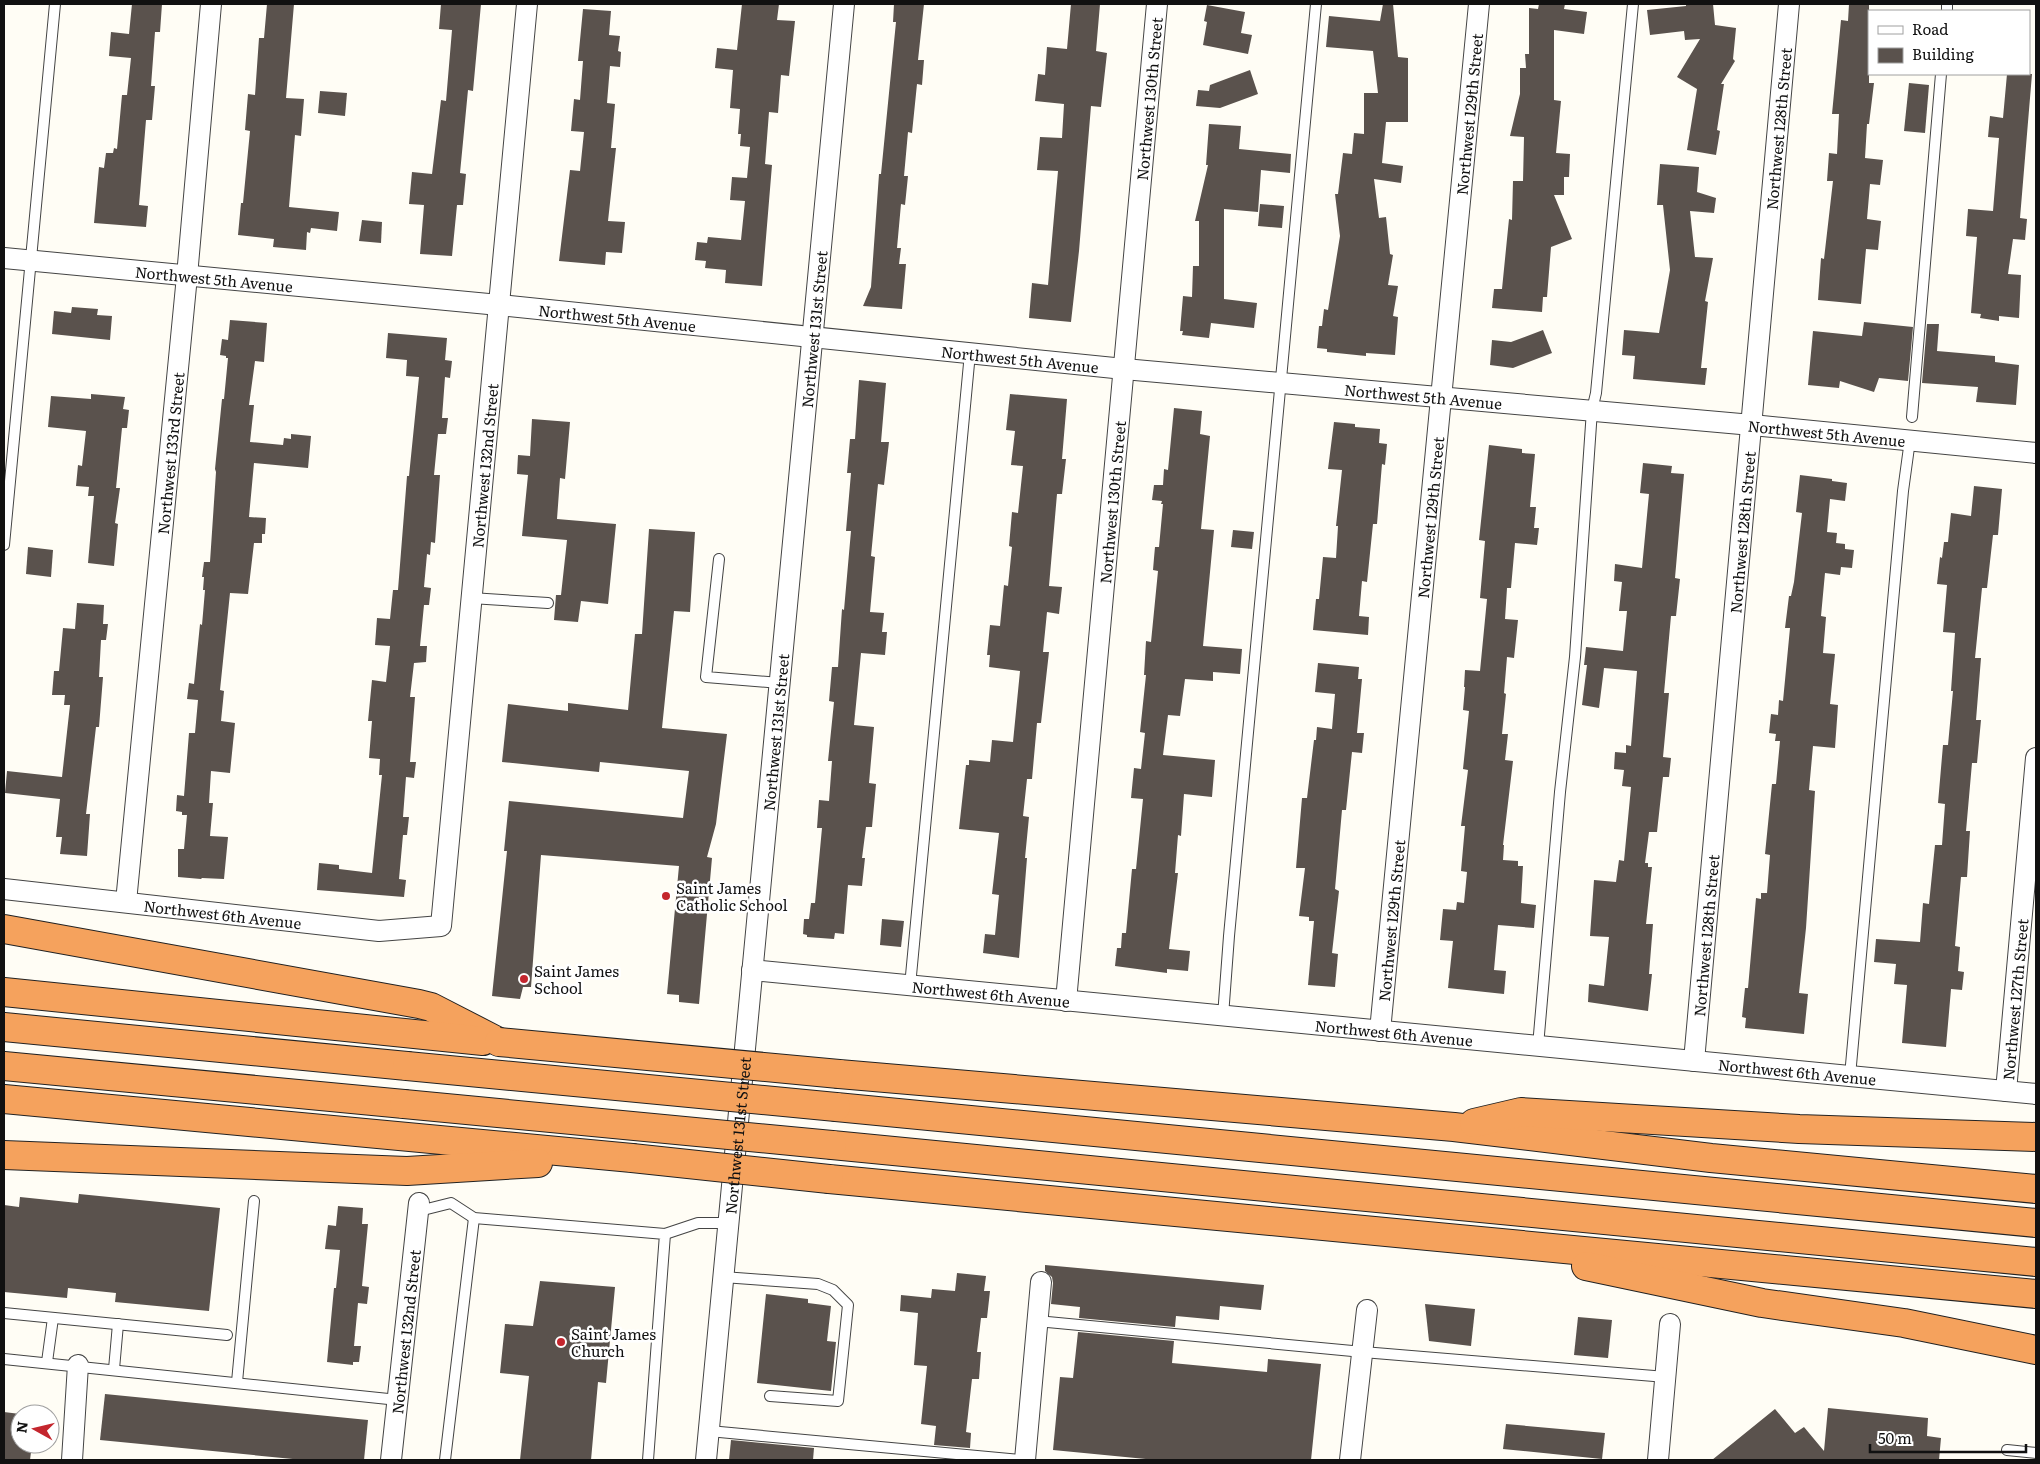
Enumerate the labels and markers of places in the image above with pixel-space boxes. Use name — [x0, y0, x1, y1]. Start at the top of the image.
place label: Saint James Catholic School — [676, 876, 788, 916]
marker: Saint James Catholic School — [660, 890, 672, 902]
place label: Saint James School — [534, 959, 619, 999]
marker: Saint James School — [518, 973, 530, 985]
place label: Saint James Church — [571, 1322, 656, 1362]
marker: Saint James Church — [555, 1336, 567, 1348]

